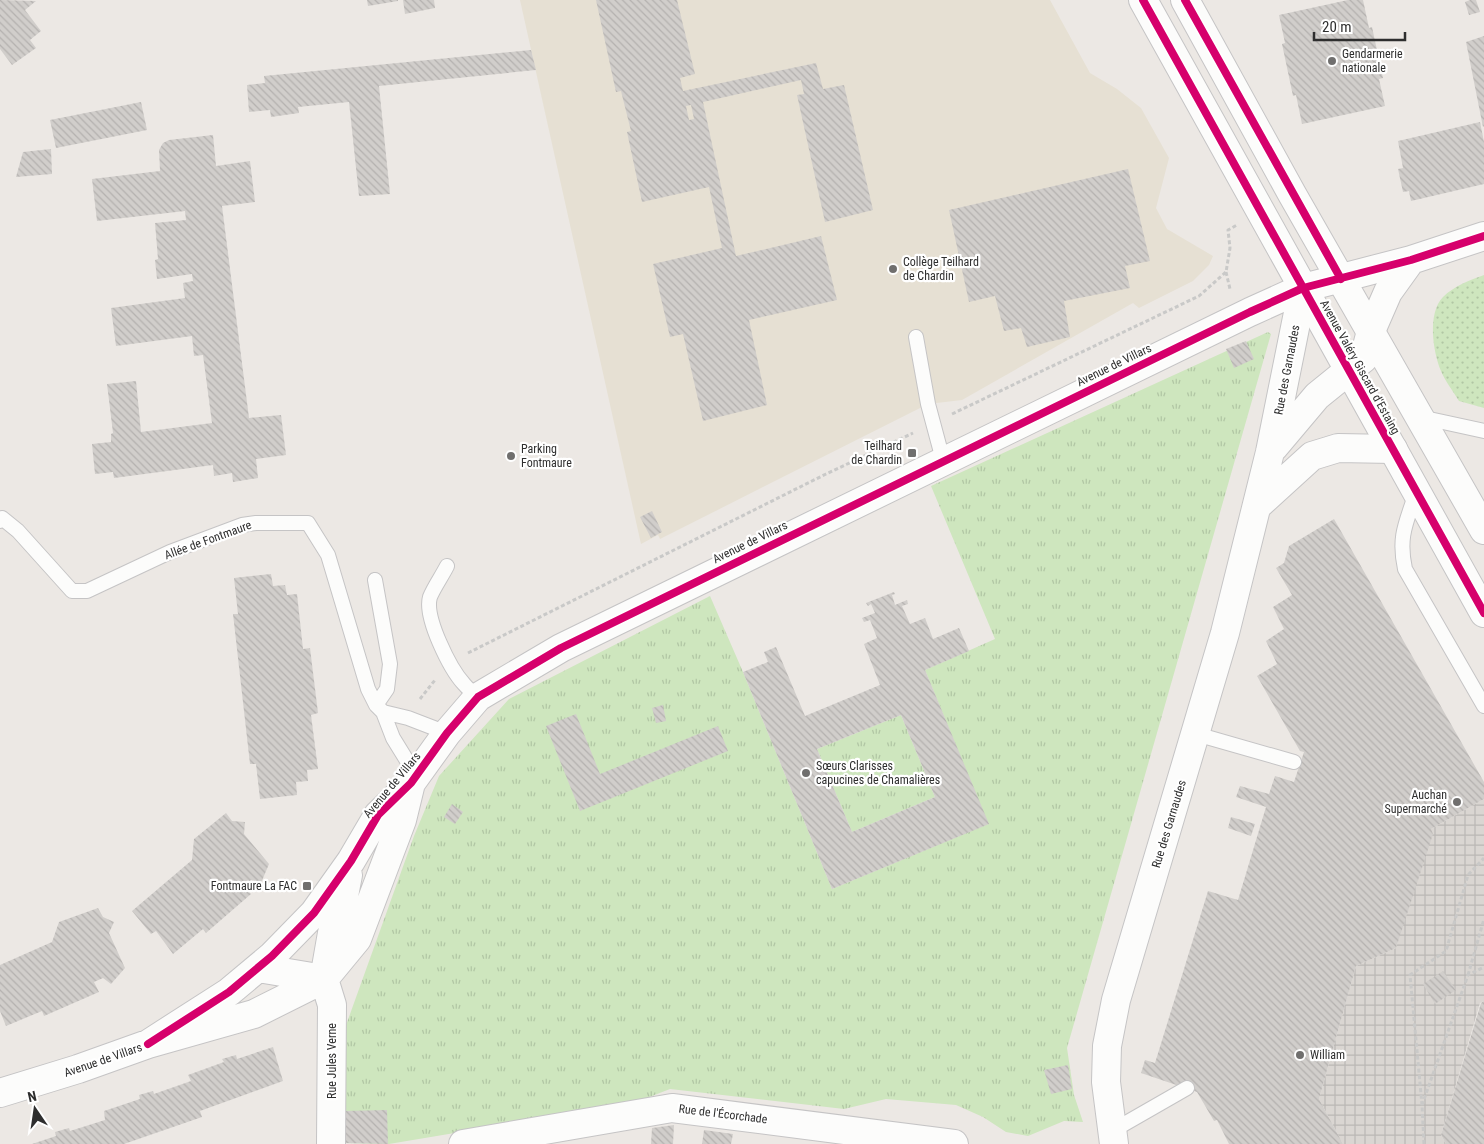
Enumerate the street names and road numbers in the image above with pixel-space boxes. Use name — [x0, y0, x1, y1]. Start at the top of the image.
street label: Avenue Valéry Giscard d'Estaing — [1317, 297, 1403, 437]
street label: Rue des Garnaudes — [1271, 324, 1303, 416]
street label: Avenue de Villars — [1074, 341, 1154, 389]
street label: Allée de Fontmaure — [163, 518, 254, 562]
street label: Avenue de Villars — [710, 518, 790, 566]
street label: Avenue de Villars — [360, 749, 424, 821]
street label: Rue des Garnaudes — [1149, 778, 1189, 870]
street label: Rue Jules Verne — [325, 1023, 339, 1099]
street label: Avenue de Villars — [62, 1040, 144, 1080]
street label: Rue de l'Écorchade — [678, 1101, 769, 1126]

